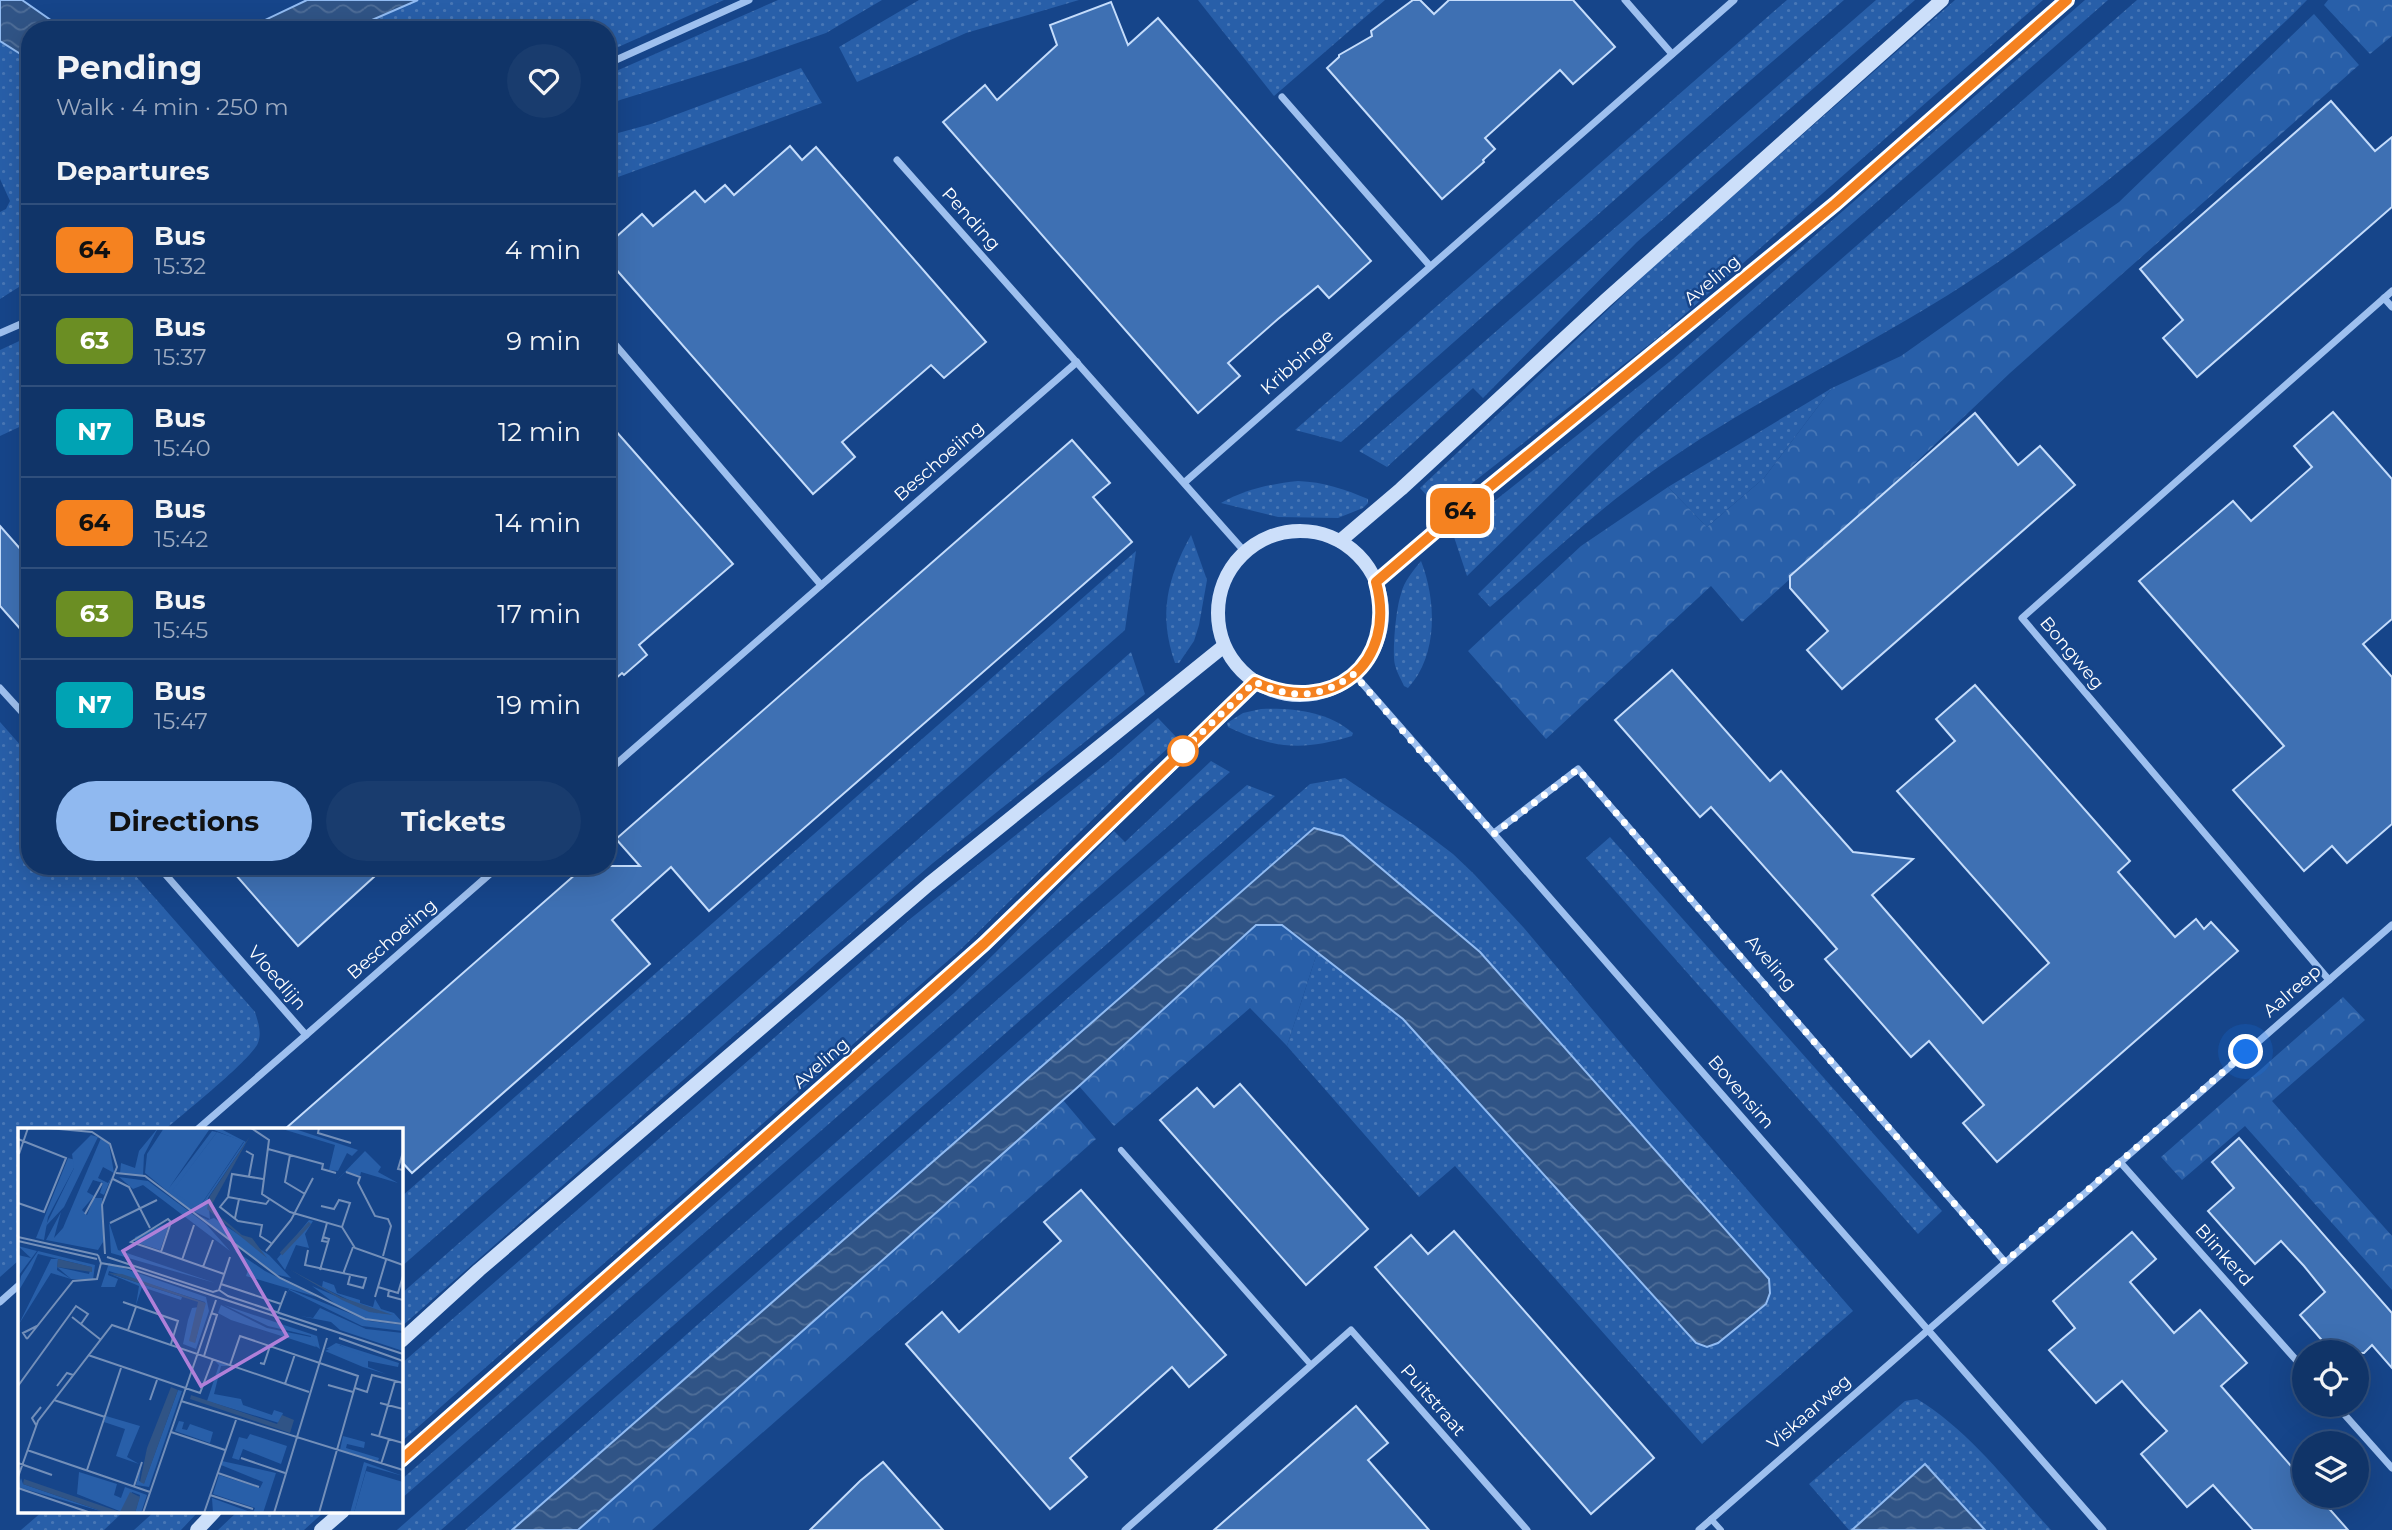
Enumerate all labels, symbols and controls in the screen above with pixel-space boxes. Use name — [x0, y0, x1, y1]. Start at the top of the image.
button: heart — [507, 44, 581, 118]
text: Pending — [56, 47, 202, 87]
text: Walk · 4 min · 250 m — [56, 93, 289, 121]
text: Departures — [56, 155, 210, 187]
street label: Pending — [937, 183, 1005, 255]
text: Bus — [154, 220, 206, 252]
text: 4 min — [505, 234, 581, 266]
text: 64 — [79, 235, 110, 264]
street label: Aveling — [1679, 250, 1745, 310]
text: 15:32 — [154, 252, 206, 280]
text: Bus — [154, 311, 206, 343]
street label: Kribbinge — [1256, 324, 1338, 400]
text: 9 min — [506, 325, 581, 357]
text: 63 — [80, 326, 109, 355]
text: 15:37 — [154, 343, 206, 371]
text: Bus — [154, 402, 206, 434]
text: 12 min — [498, 416, 581, 448]
street label: Beschoeiing — [890, 416, 988, 506]
text: N7 — [77, 417, 112, 446]
text: 15:40 — [154, 434, 211, 462]
line badge: 64 — [1428, 488, 1492, 534]
text: Bus — [154, 493, 206, 525]
text: 64 — [1444, 496, 1476, 525]
text: 14 min — [495, 507, 581, 539]
text: 64 — [79, 508, 110, 537]
text: 15:42 — [154, 525, 208, 553]
text: Bus — [154, 584, 206, 616]
text: 17 min — [497, 598, 581, 630]
text: 63 — [80, 599, 109, 628]
street label: Bongweg — [2035, 612, 2109, 694]
text: 15:45 — [154, 616, 208, 644]
text: Bus — [154, 675, 206, 707]
text: 19 min — [497, 689, 581, 721]
text: N7 — [77, 690, 112, 719]
text: 15:47 — [154, 707, 208, 735]
unlabelled marker — [1168, 736, 1198, 766]
button: Directions — [56, 781, 312, 861]
button: Tickets — [326, 781, 581, 861]
street label: Beschoeiing — [343, 894, 441, 984]
street label: Aveling — [1741, 931, 1801, 995]
street label: Vloedlijn — [243, 941, 311, 1015]
street label: Aalreep — [2259, 960, 2325, 1022]
street label: Aveling — [789, 1033, 853, 1093]
your location — [2228, 1034, 2263, 1069]
street label: Bovensim — [1703, 1051, 1779, 1133]
inset map — [18, 1128, 402, 1512]
street label: Blinkerd — [2190, 1219, 2258, 1291]
map controls — [2292, 1340, 2369, 1508]
button: locate — [2292, 1340, 2369, 1417]
street label: Puitstraat — [1396, 1360, 1470, 1440]
street label: Viskaarweg — [1763, 1370, 1855, 1454]
button: layers — [2292, 1431, 2369, 1508]

